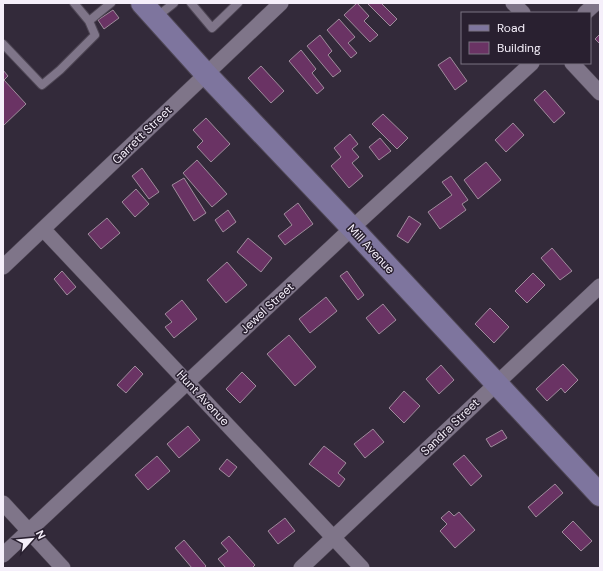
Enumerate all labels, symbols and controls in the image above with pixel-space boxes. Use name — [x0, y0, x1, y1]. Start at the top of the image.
legend — [461, 12, 591, 64]
text: Road — [497, 20, 525, 36]
text: Building — [497, 40, 541, 56]
street label: Garrett Street — [109, 102, 176, 168]
street label: Mill Avenue — [344, 221, 398, 277]
street label: Jewel Street — [237, 279, 298, 337]
street label: Hunt Avenue — [173, 367, 233, 429]
street label: Sandra Street — [417, 395, 483, 459]
north arrow — [12, 519, 52, 559]
text: N — [33, 528, 49, 541]

